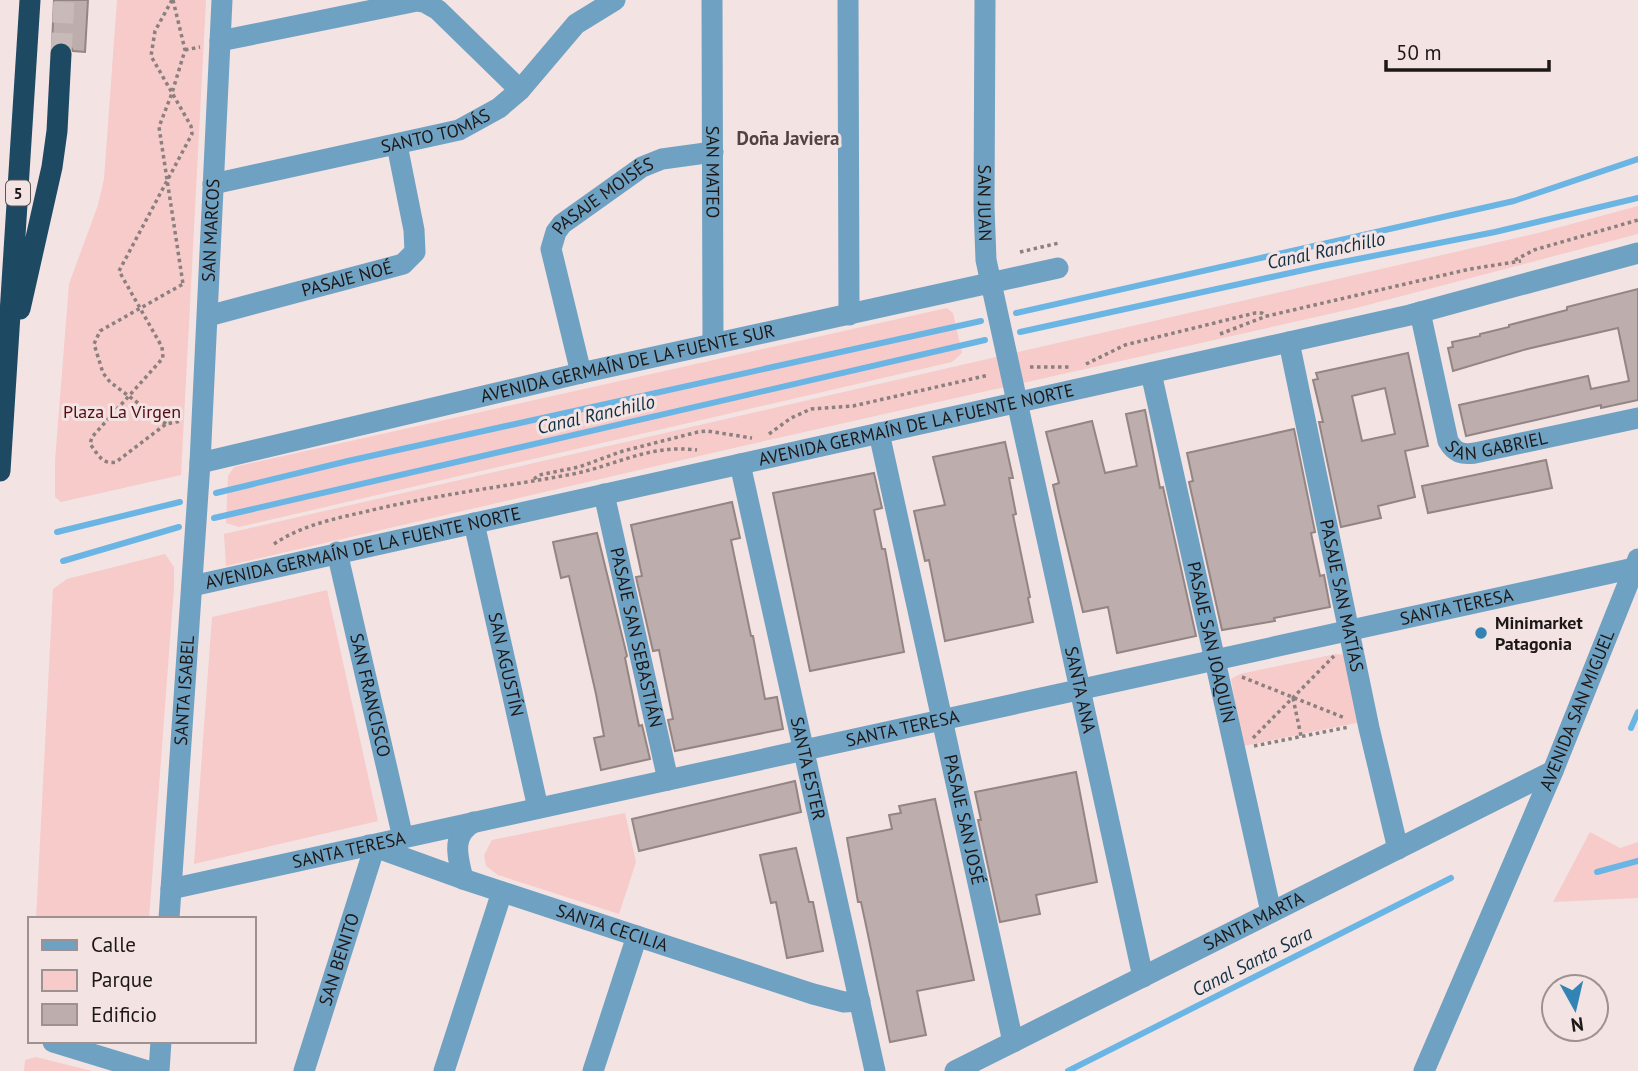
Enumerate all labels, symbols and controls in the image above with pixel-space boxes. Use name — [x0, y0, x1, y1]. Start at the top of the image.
scale bar — [1386, 28, 1549, 72]
text: 50 m — [1396, 39, 1442, 66]
street label: SANTO TOMÁS — [379, 103, 494, 158]
street label: SAN MATEO — [701, 126, 725, 218]
district label: Doña Javiera — [737, 126, 839, 150]
street label: PASAJE MOISÉS — [546, 152, 657, 239]
street label: SAN JUAN — [973, 165, 997, 242]
street label: SAN MARCOS — [197, 178, 224, 282]
road number: 5 — [6, 181, 30, 206]
water label: Canal Ranchillo — [1265, 226, 1387, 274]
street label: PASAJE NOÉ — [299, 255, 395, 302]
street label: AVENIDA GERMAÍN DE LA FUENTE SUR — [478, 319, 777, 407]
street label: AVENIDA GERMAÍN DE LA FUENTE NORTE — [756, 378, 1076, 471]
water label: Canal Ranchillo — [535, 389, 657, 439]
park label: Plaza La Virgen — [63, 400, 181, 423]
street label: SAN GABRIEL — [1440, 426, 1550, 465]
street label: AVENIDA GERMAÍN DE LA FUENTE NORTE — [203, 501, 523, 594]
street label: PASAJE SAN MATÍAS — [1315, 517, 1369, 674]
street label: PASAJE SAN SEBASTIÁN — [605, 545, 668, 730]
street label: PASAJE SAN JOAQUÍN — [1182, 559, 1241, 725]
street label: SANTA TERESA — [1398, 583, 1515, 630]
street label: SAN AGUSTÍN — [483, 610, 529, 719]
place label: Minimarket Patagonia — [1495, 611, 1583, 655]
marker: Minimarket Patagonia — [1473, 625, 1489, 641]
street label: AVENIDA SAN MIGUEL — [1534, 626, 1619, 794]
street label: SAN FRANCISCO — [345, 631, 396, 759]
street label: SANTA ISABEL — [169, 635, 199, 746]
street label: SANTA ANA — [1060, 644, 1101, 736]
street label: SANTA TERESA — [844, 704, 962, 752]
street label: SANTA ESTER — [786, 715, 831, 823]
street label: PASAJE SAN JOSÉ — [939, 752, 990, 887]
street label: SANTA TERESA — [290, 826, 408, 873]
street label: SANTA MARTA — [1199, 886, 1308, 956]
street label: SANTA CECILIA — [554, 898, 672, 957]
street label: SAN BENITO — [313, 910, 364, 1009]
legend — [28, 917, 256, 1043]
water label: Canal Santa Sara — [1188, 920, 1317, 1002]
text: Calle — [91, 931, 136, 958]
text: Parque — [91, 966, 153, 993]
north arrow — [1540, 973, 1610, 1043]
text: Edificio — [91, 1001, 157, 1028]
text: N — [1570, 1012, 1585, 1038]

